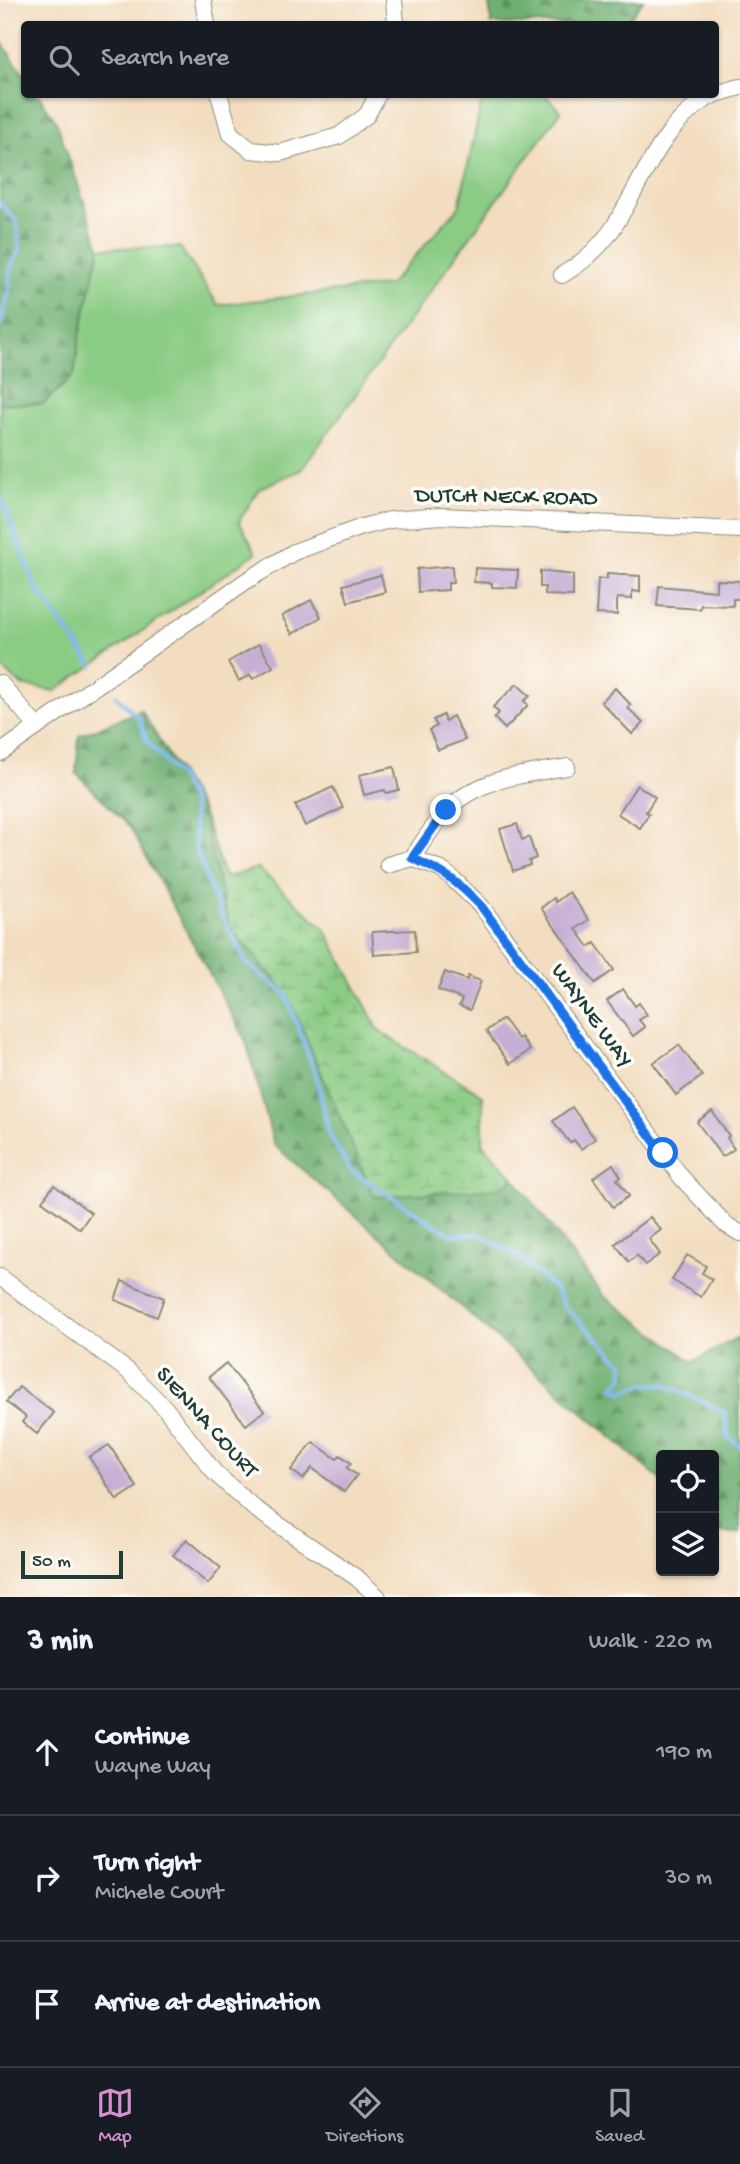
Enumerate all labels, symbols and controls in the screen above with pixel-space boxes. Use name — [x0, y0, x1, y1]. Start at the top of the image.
search box — [21, 21, 719, 98]
icon: search — [45, 41, 83, 79]
text: Search here — [101, 44, 229, 75]
street label: DUTCH NECK ROAD — [413, 483, 598, 513]
route end — [430, 794, 461, 825]
street label: WAYNE WAY — [544, 959, 638, 1073]
route start — [647, 1137, 678, 1168]
street label: SIENNA COURT — [149, 1362, 264, 1485]
map controls — [656, 1450, 719, 1576]
button: locate — [656, 1450, 719, 1513]
button: layers — [656, 1513, 719, 1576]
scale bar — [21, 1548, 122, 1580]
text: 50 m — [32, 1551, 71, 1574]
text: 3 min — [28, 1625, 93, 1660]
text: Walk · 220 m — [589, 1629, 712, 1656]
text: Continue — [95, 1723, 189, 1754]
icon: ahead — [28, 1733, 66, 1771]
text: 190 m — [656, 1739, 712, 1766]
text: Wayne Way — [95, 1754, 211, 1781]
text: Turn right — [95, 1849, 199, 1880]
icon: right — [28, 1859, 66, 1897]
text: 30 m — [665, 1865, 712, 1892]
text: Michele Court — [95, 1880, 223, 1907]
icon: arrive — [28, 1985, 66, 2023]
text: Arrive at destination — [95, 1989, 320, 2020]
tab: Map — [96, 2084, 134, 2149]
tab: Directions — [326, 2084, 403, 2149]
tab: Saved — [595, 2084, 644, 2149]

